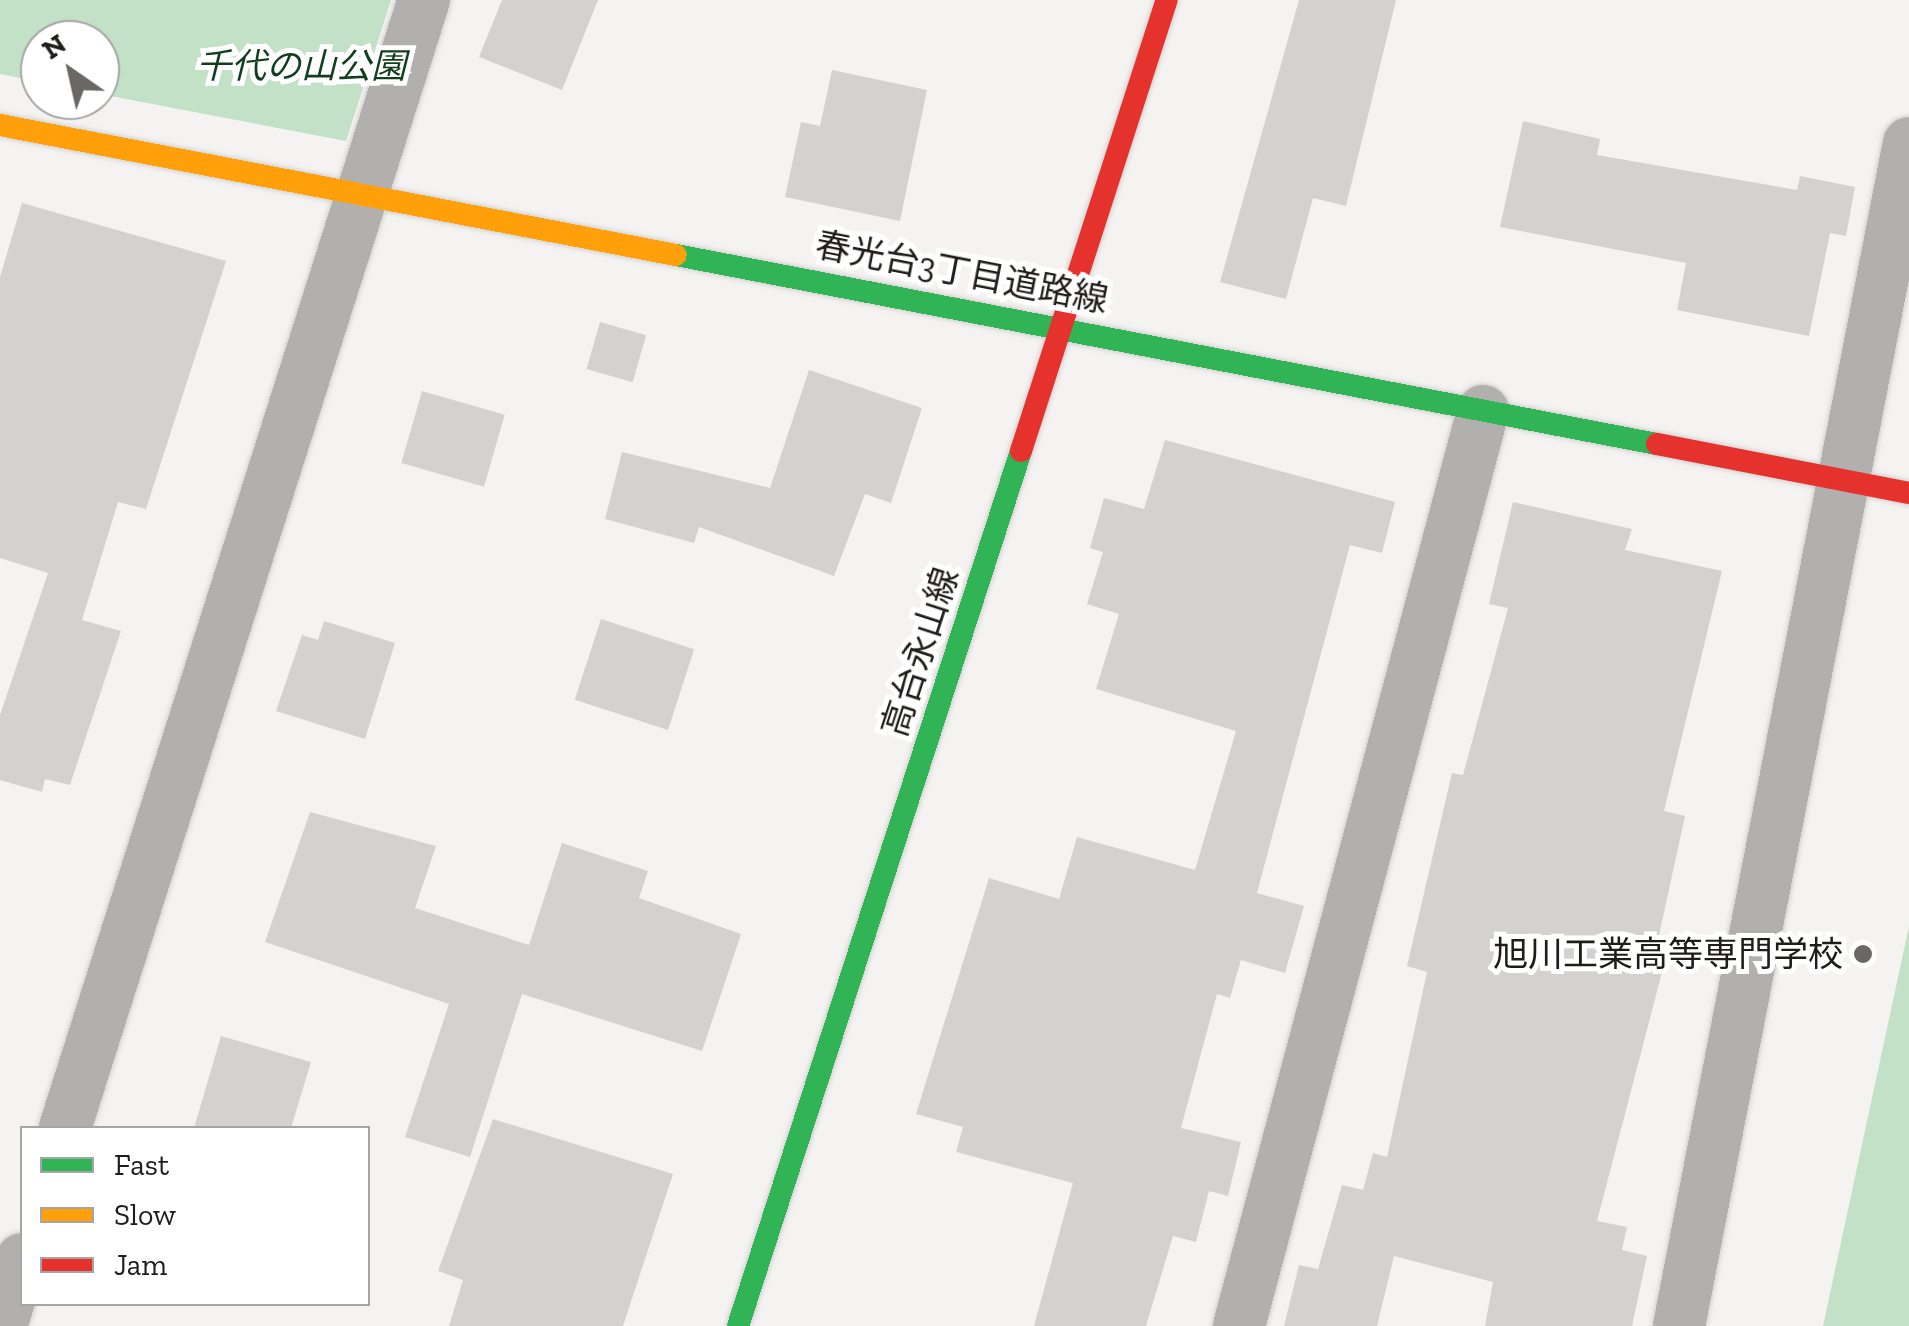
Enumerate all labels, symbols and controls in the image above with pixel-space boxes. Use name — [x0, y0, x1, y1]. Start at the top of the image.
north arrow — [20, 20, 120, 120]
text: N — [36, 27, 72, 66]
park label: 千代の山公園 — [196, 45, 406, 87]
street label: 春光台3丁目道路線 — [812, 223, 1112, 321]
street label: 高台永山線 — [873, 562, 967, 742]
place label: 旭川工業高等専門学校 — [1493, 933, 1843, 975]
marker: 旭川工業高等専門学校 — [1852, 943, 1874, 965]
legend — [20, 1126, 370, 1306]
text: Fast — [114, 1147, 169, 1183]
text: Slow — [114, 1197, 176, 1233]
text: Jam — [114, 1247, 167, 1283]

